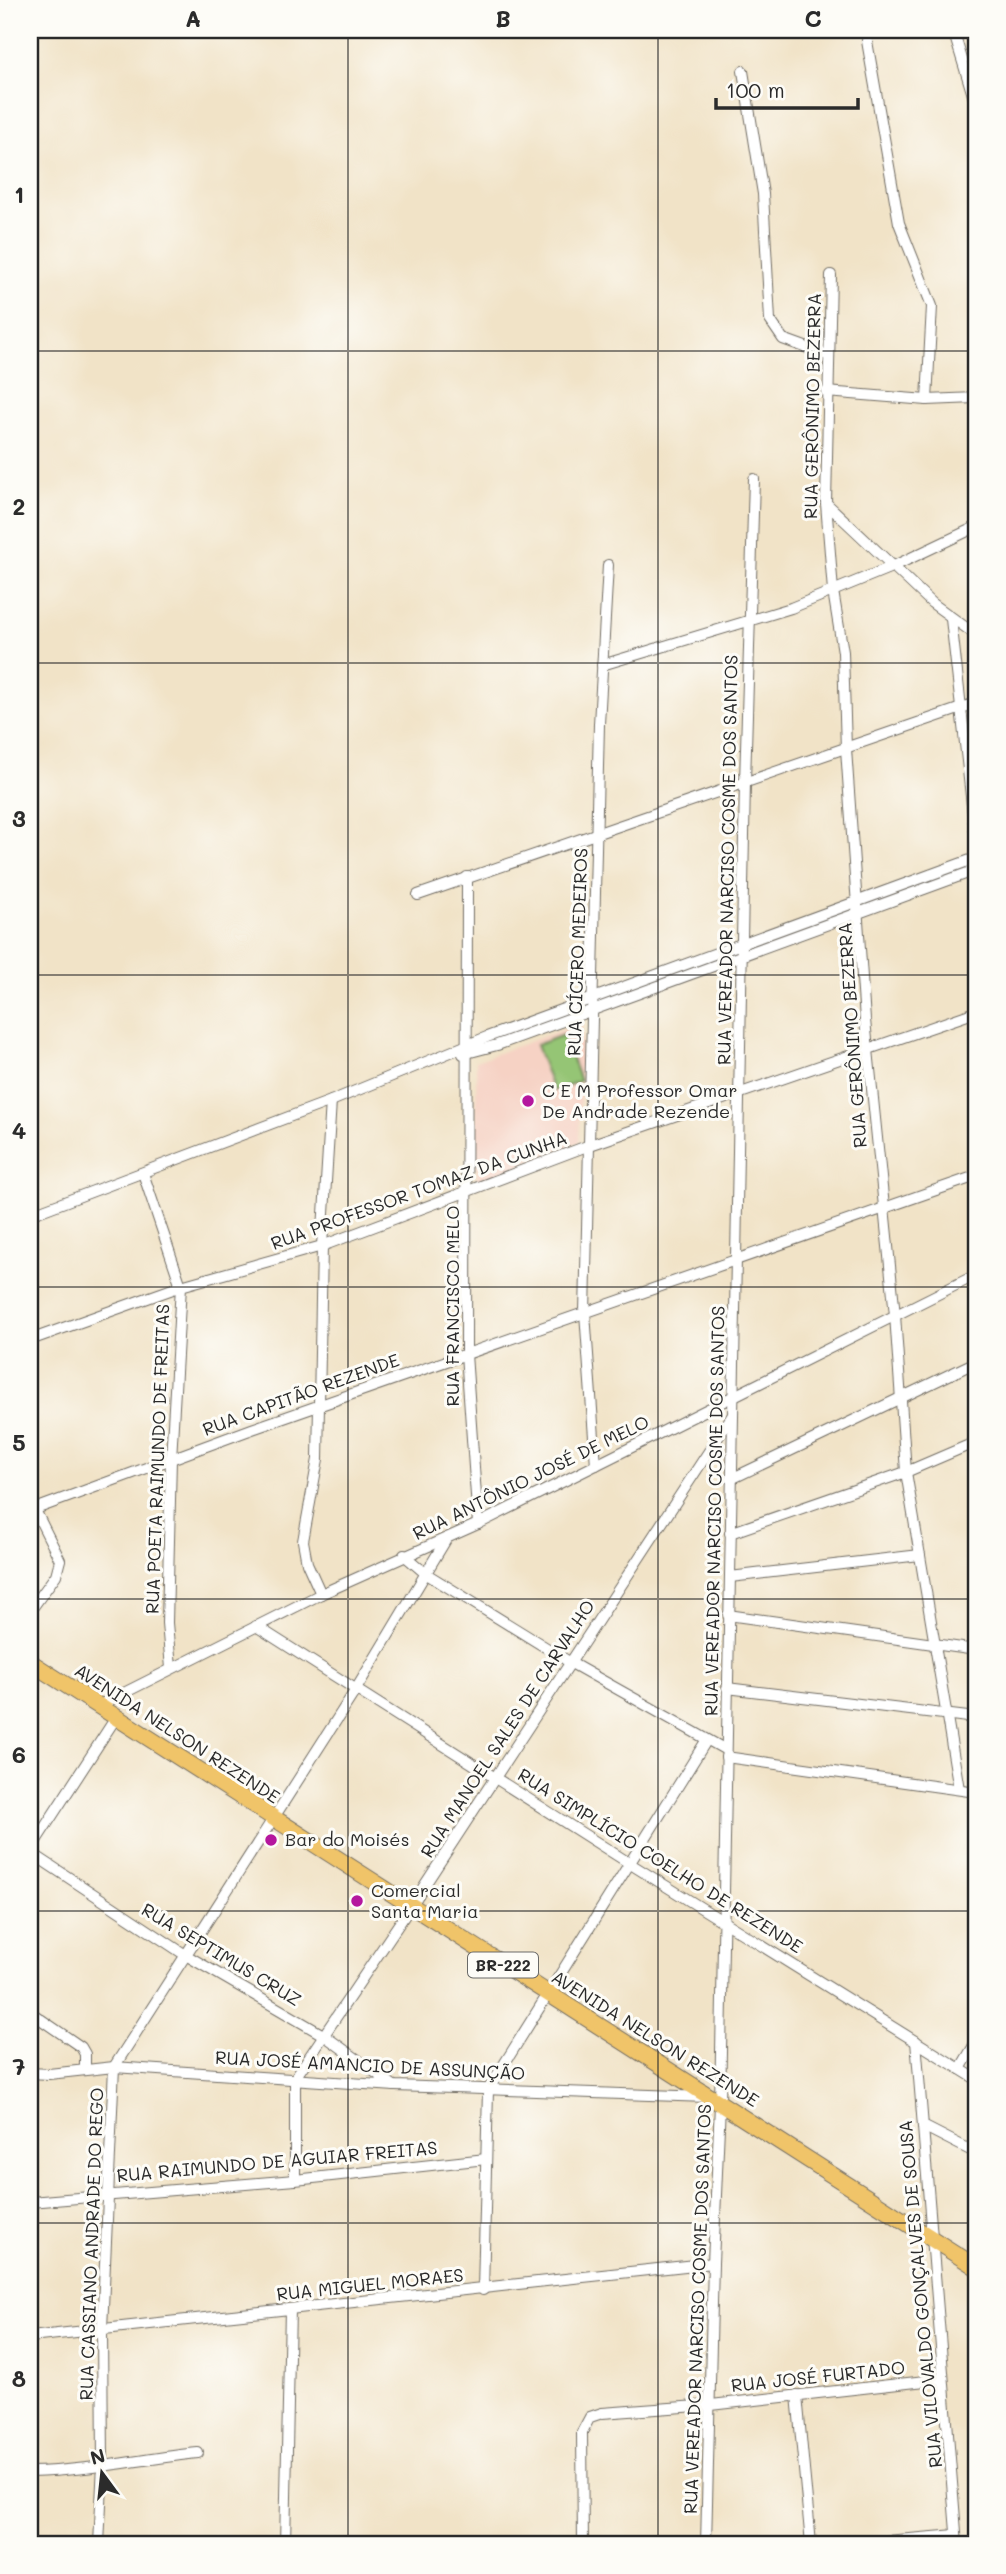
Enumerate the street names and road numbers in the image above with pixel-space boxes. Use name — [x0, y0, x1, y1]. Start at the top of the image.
street label: RUA GERÔNIMO BEZERRA — [798, 293, 826, 519]
street label: RUA VEREADOR NARCISO COSME DOS SANTOS — [711, 655, 743, 1065]
street label: RUA CÍCERO MEDEIROS — [561, 847, 593, 1057]
street label: RUA GERÔNIMO BEZERRA — [832, 921, 872, 1149]
street label: RUA PROFESSOR TOMAZ DA CUNHA — [267, 1125, 570, 1255]
street label: RUA FRANCISCO MELO — [440, 1205, 464, 1407]
street label: RUA POETA RAIMUNDO DE FREITAS — [140, 1303, 174, 1614]
street label: RUA VEREADOR NARCISO COSME DOS SANTOS — [698, 1306, 730, 1716]
street label: RUA CAPITÃO REZENDE — [199, 1347, 402, 1441]
street label: RUA ANTÔNIO JOSÉ DE MELO — [408, 1409, 653, 1545]
street label: RUA MANOEL SALES DE CARVALHO — [415, 1595, 600, 1862]
street label: AVENIDA NELSON REZENDE — [70, 1658, 285, 1809]
street label: RUA SIMPLÍCIO COELHO DE REZENDE — [514, 1762, 808, 1958]
street label: RUA SEPTIMUS CRUZ — [137, 1897, 306, 2011]
road number: BR-222 — [468, 1952, 538, 1978]
street label: AVENIDA NELSON REZENDE — [547, 1964, 764, 2112]
street label: RUA JOSÉ AMANCIO DE ASSUNÇÃO — [214, 2045, 526, 2085]
street label: RUA CASSIANO ANDRADE DO REGO — [74, 2087, 108, 2401]
street label: RUA VEREADOR NARCISO COSME DOS SANTOS — [678, 2103, 716, 2515]
street label: RUA VILOVALDO GONÇALVES DE SOUSA — [893, 2119, 947, 2469]
street label: RUA RAIMUNDO DE AGUIAR FREITAS — [116, 2135, 438, 2187]
street label: RUA MIGUEL MORAES — [275, 2262, 465, 2306]
street label: RUA JOSÉ FURTADO — [730, 2355, 906, 2397]

